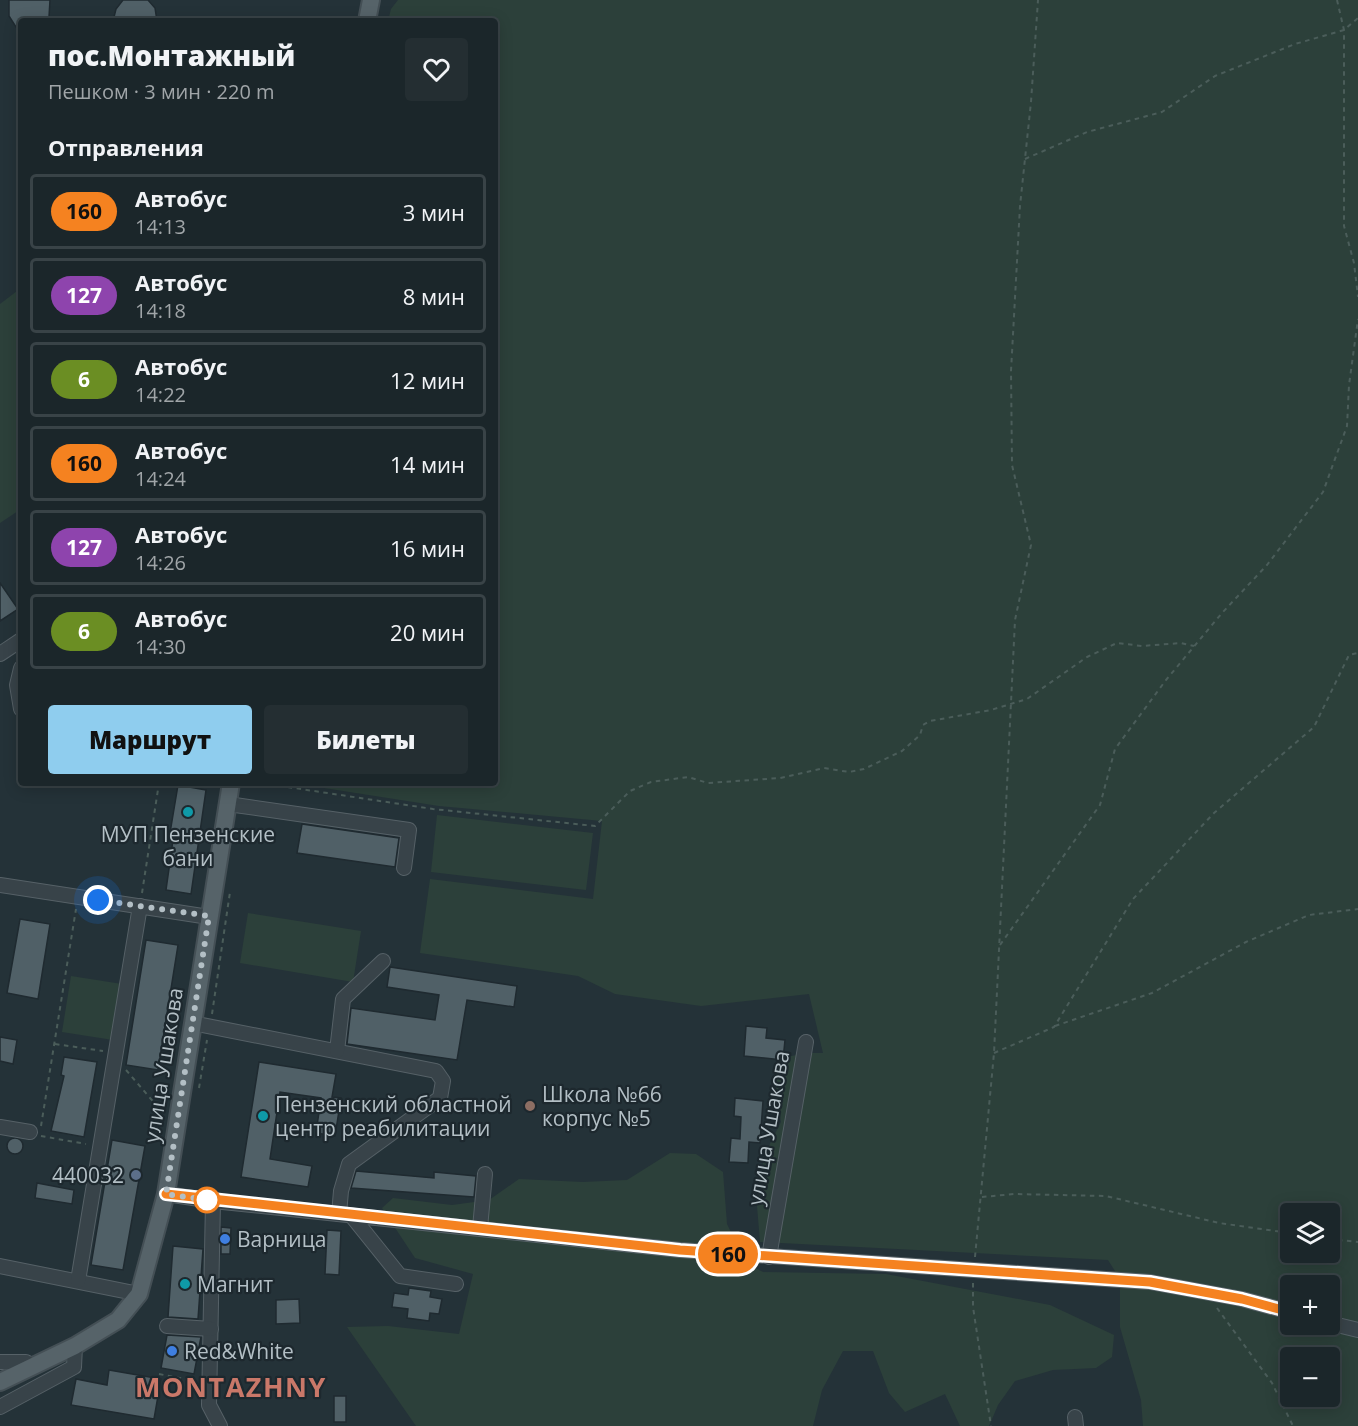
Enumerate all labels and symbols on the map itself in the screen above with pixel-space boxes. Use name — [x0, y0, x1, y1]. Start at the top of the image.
marker: МУП Пензенские бани — [181, 805, 195, 819]
place label: МУП Пензенские бани — [101, 820, 275, 872]
your location — [83, 885, 113, 915]
street label: улица Ушакова — [137, 985, 189, 1145]
street label: улица Ушакова — [741, 1048, 795, 1208]
place label: Школа №66 корпус №5 — [542, 1080, 662, 1132]
place label: Пензенский областной центр реабилитации — [275, 1090, 512, 1142]
marker: Школа №66 корпус №5 — [523, 1099, 537, 1113]
marker: Пензенский областной центр реабилитации — [256, 1109, 270, 1123]
place label: 440032 — [52, 1161, 124, 1189]
marker: 440032 — [129, 1168, 143, 1182]
unlabelled marker — [194, 1187, 220, 1213]
place label: Варница — [237, 1225, 327, 1253]
marker: Варница — [218, 1232, 232, 1246]
line badge: 160 — [694, 1234, 762, 1274]
place label: Магнит — [197, 1270, 273, 1298]
marker: Магнит — [178, 1277, 192, 1291]
place label: Red&White — [184, 1337, 294, 1365]
marker: Red&White — [165, 1344, 179, 1358]
district label: MONTAZHNY — [135, 1368, 327, 1405]

